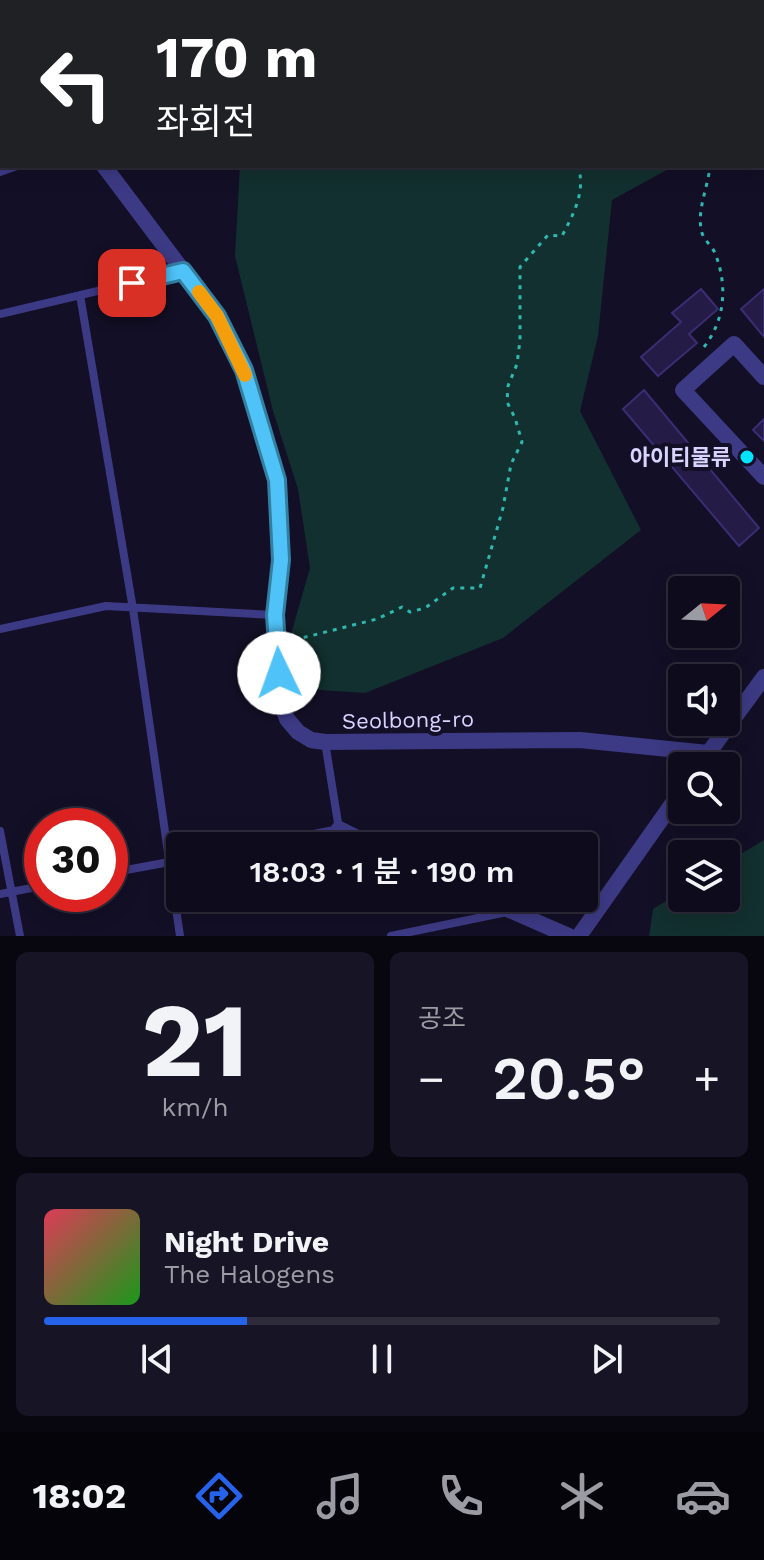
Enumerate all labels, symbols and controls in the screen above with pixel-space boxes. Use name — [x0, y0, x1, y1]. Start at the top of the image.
text: 170 m — [156, 25, 318, 91]
icon: left — [24, 32, 128, 136]
text: 좌회전 — [156, 101, 255, 143]
pin — [98, 249, 166, 317]
icon: arrive — [110, 261, 154, 305]
place label: 아이티물류 — [630, 445, 731, 470]
marker: 아이티물류 — [738, 448, 756, 466]
north arrow — [668, 576, 740, 648]
map controls — [668, 576, 740, 912]
position arrow — [237, 631, 321, 715]
button: sound — [668, 664, 740, 736]
street label: Seolbong-ro — [342, 706, 474, 734]
button: search — [668, 752, 740, 824]
speed limit sign: 30 — [24, 808, 128, 912]
button: layers — [668, 840, 740, 912]
text: 18:03 · 1 분 · 190 m — [250, 854, 514, 889]
text: 21 — [142, 979, 248, 1101]
text: 공조 — [418, 1003, 466, 1033]
text: 20.5° — [492, 1043, 646, 1114]
text: − — [418, 1053, 445, 1105]
text: + — [693, 1053, 720, 1105]
text: km/h — [162, 1092, 228, 1122]
text: Night Drive — [164, 1224, 329, 1259]
text: The Halogens — [164, 1259, 335, 1289]
icon: previous — [135, 1337, 179, 1381]
icon: pause — [360, 1337, 404, 1381]
icon: next — [585, 1337, 629, 1381]
icon: directions — [191, 1468, 247, 1524]
icon: music — [312, 1468, 368, 1524]
icon: phone — [433, 1468, 489, 1524]
icon: climate — [554, 1468, 610, 1524]
icon: car — [675, 1468, 731, 1524]
text: 18:02 — [33, 1475, 126, 1517]

